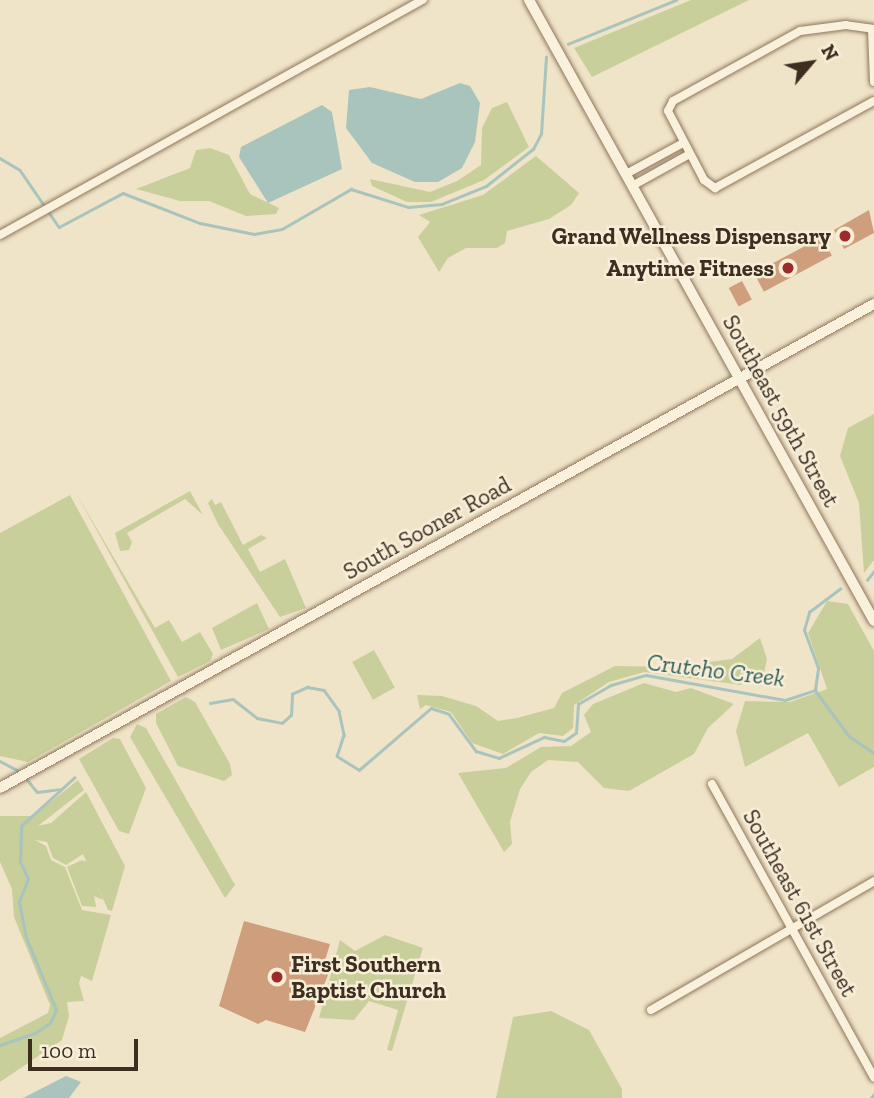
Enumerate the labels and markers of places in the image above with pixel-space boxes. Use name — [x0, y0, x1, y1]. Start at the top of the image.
place label: Grand Wellness Dispensary — [551, 222, 831, 250]
marker: Grand Wellness Dispensary — [837, 228, 853, 244]
place label: Anytime Fitness — [606, 254, 774, 282]
marker: Anytime Fitness — [780, 260, 796, 276]
place label: First Southern Baptist Church — [291, 950, 446, 1004]
marker: First Southern Baptist Church — [269, 969, 285, 985]

